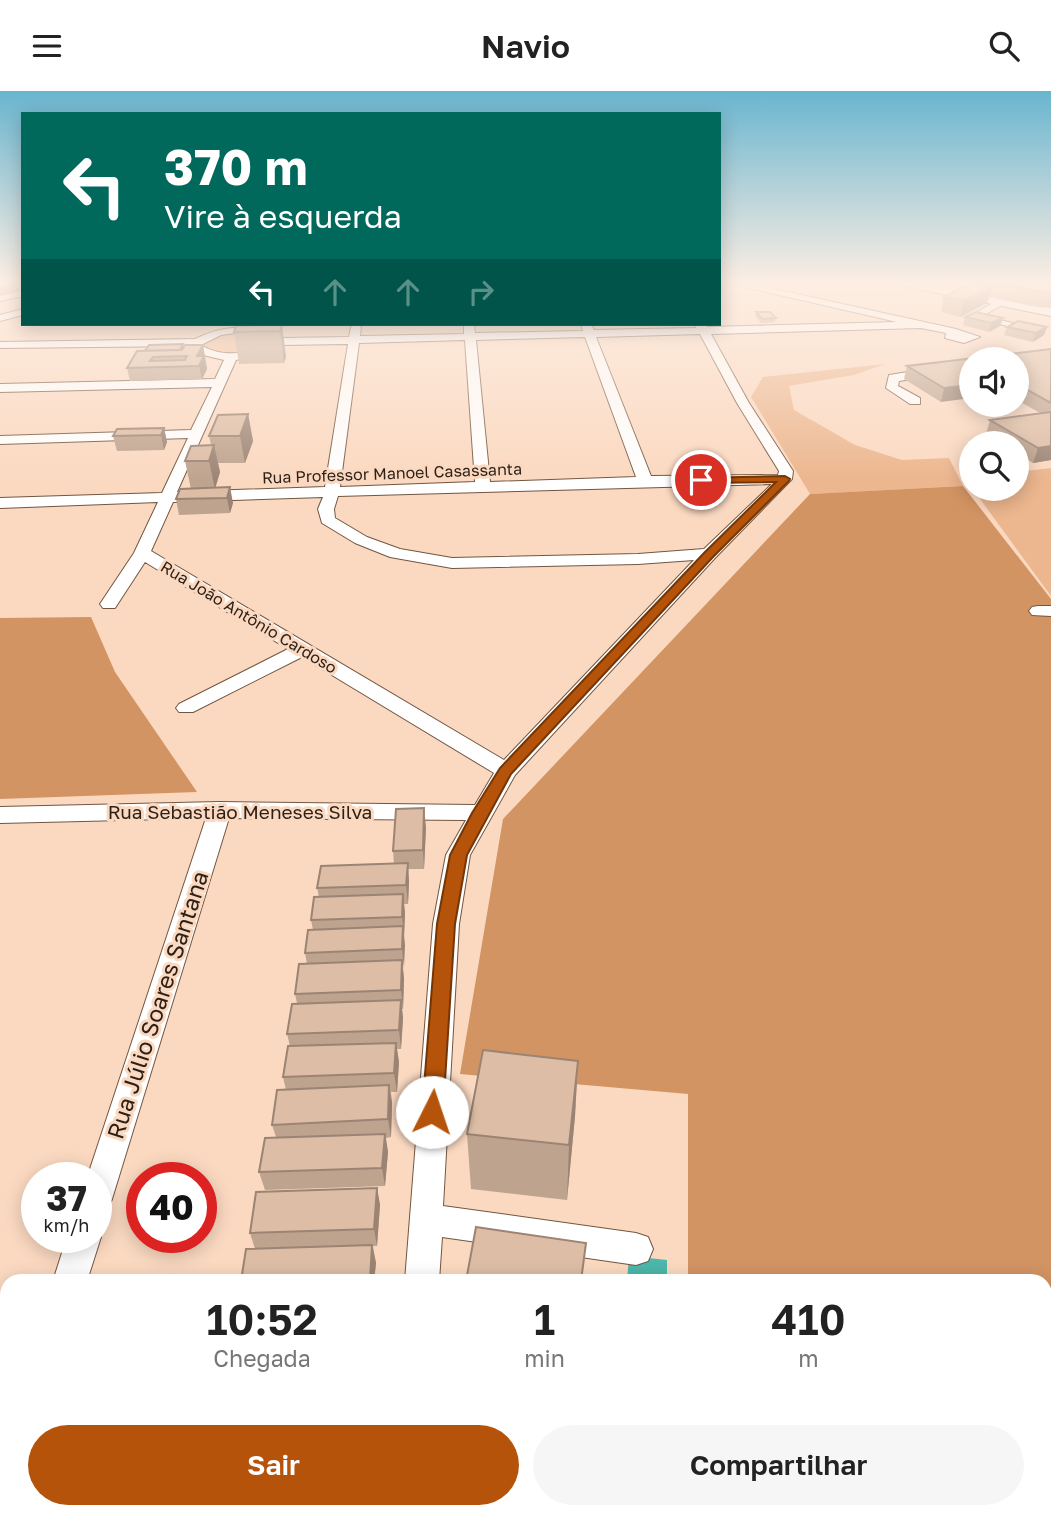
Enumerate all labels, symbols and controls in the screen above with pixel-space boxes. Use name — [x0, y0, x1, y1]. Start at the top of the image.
icon: menu — [28, 27, 66, 65]
text: Navio — [481, 27, 570, 65]
icon: search — [985, 27, 1023, 65]
text: 370 m — [164, 137, 308, 196]
icon: left — [49, 140, 140, 231]
text: Vire à esquerda — [164, 197, 402, 235]
icon: left — [243, 273, 281, 311]
icon: ahead — [316, 273, 354, 311]
icon: ahead — [389, 273, 427, 311]
icon: right — [462, 273, 500, 311]
map controls — [959, 347, 1029, 501]
button: sound — [959, 347, 1029, 417]
button: search — [959, 431, 1029, 501]
pin — [671, 450, 731, 510]
street label: Rua Professor Manoel Casassanta — [262, 458, 522, 488]
icon: arrive — [682, 461, 720, 499]
street label: Rua João Antônio Cardoso — [157, 556, 341, 678]
street label: Rua Sebastião Meneses Silva — [108, 800, 372, 823]
street label: Rua Júlio Soares Santana — [100, 867, 214, 1142]
position arrow — [395, 1075, 469, 1149]
speed limit sign: 40 — [126, 1162, 217, 1253]
text: 37 — [46, 1177, 87, 1219]
text: km/h — [44, 1214, 89, 1236]
text: 10:52 — [206, 1294, 318, 1344]
text: 1 — [534, 1294, 555, 1344]
text: 410 — [771, 1294, 846, 1344]
text: Chegada — [213, 1344, 311, 1372]
text: min — [524, 1344, 565, 1372]
text: m — [798, 1344, 819, 1372]
button: Sair — [28, 1425, 519, 1505]
button: Compartilhar — [533, 1425, 1024, 1505]

